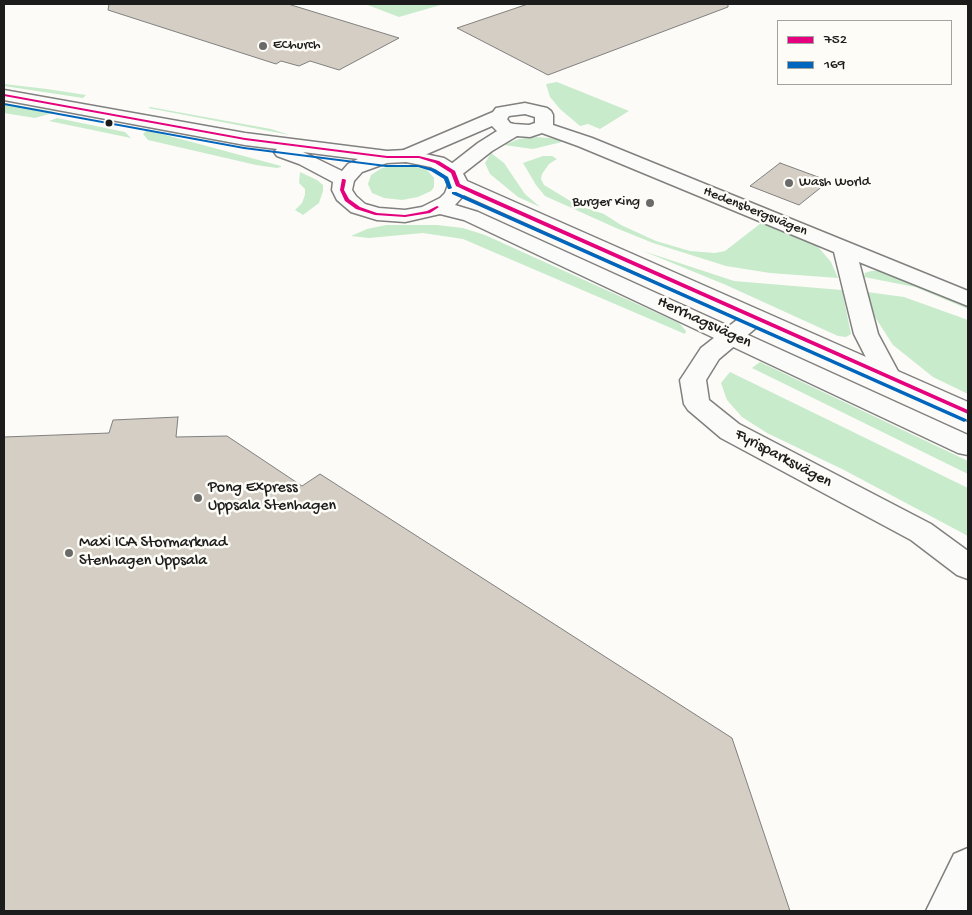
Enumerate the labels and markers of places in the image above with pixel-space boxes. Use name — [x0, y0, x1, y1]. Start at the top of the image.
place label: EChurch — [273, 38, 321, 54]
marker: EChurch — [257, 40, 269, 52]
unlabelled marker — [104, 118, 114, 128]
place label: Wash World — [799, 175, 870, 191]
marker: Wash World — [783, 177, 795, 189]
place label: Burger King — [572, 195, 640, 211]
marker: Burger King — [644, 197, 656, 209]
place label: Pong Express Uppsala Stenhagen — [208, 479, 336, 517]
marker: Pong Express Uppsala Stenhagen — [192, 492, 204, 504]
place label: Maxi ICA Stormarknad Stenhagen Uppsala — [79, 534, 227, 572]
marker: Maxi ICA Stormarknad Stenhagen Uppsala — [63, 547, 75, 559]

